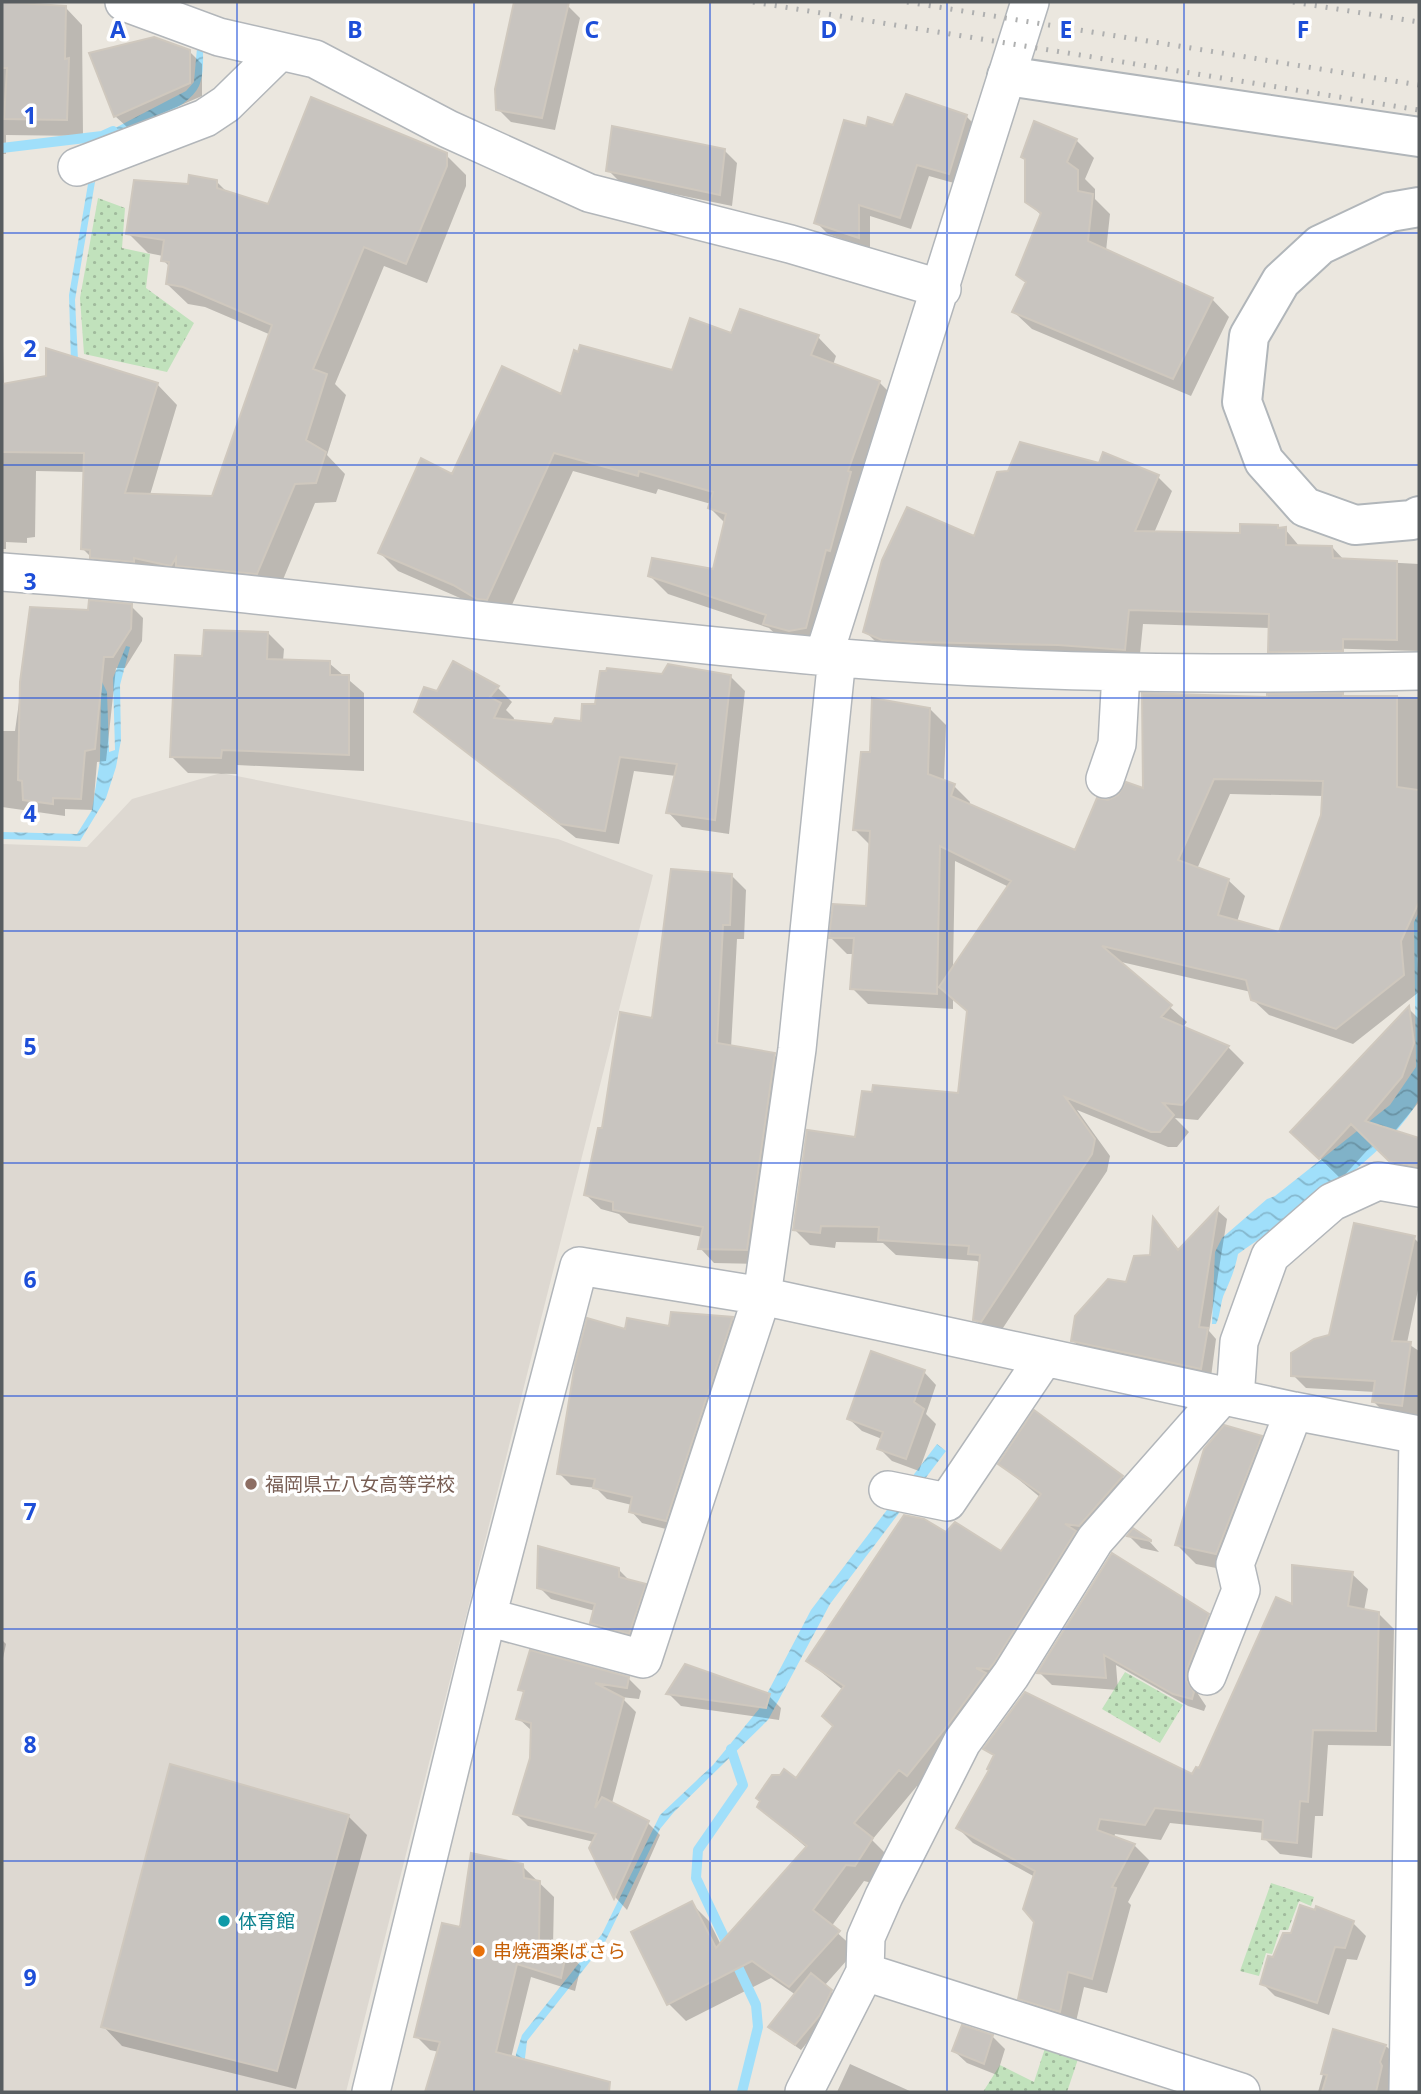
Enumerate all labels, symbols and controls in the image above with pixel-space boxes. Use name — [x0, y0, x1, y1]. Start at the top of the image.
text: A — [110, 13, 126, 45]
text: B — [347, 13, 363, 45]
text: C — [585, 13, 600, 45]
text: D — [821, 13, 837, 45]
text: E — [1060, 13, 1072, 45]
text: F — [1297, 13, 1309, 45]
text: 1 — [23, 99, 37, 131]
text: 2 — [23, 332, 37, 364]
text: 3 — [23, 565, 37, 597]
text: 4 — [23, 797, 37, 829]
text: 5 — [23, 1030, 37, 1062]
text: 6 — [23, 1263, 37, 1295]
place label: 福岡県立八女高等学校 — [265, 1471, 455, 1497]
marker: 福岡県立八女高等学校 — [243, 1476, 259, 1492]
text: 7 — [23, 1495, 37, 1527]
text: 8 — [23, 1728, 37, 1760]
place label: 体育館 — [238, 1908, 295, 1934]
marker: 体育館 — [216, 1913, 232, 1929]
place label: 串焼酒楽ばさら — [493, 1938, 626, 1964]
marker: 串焼酒楽ばさら — [471, 1943, 487, 1959]
text: 9 — [23, 1961, 37, 1993]

